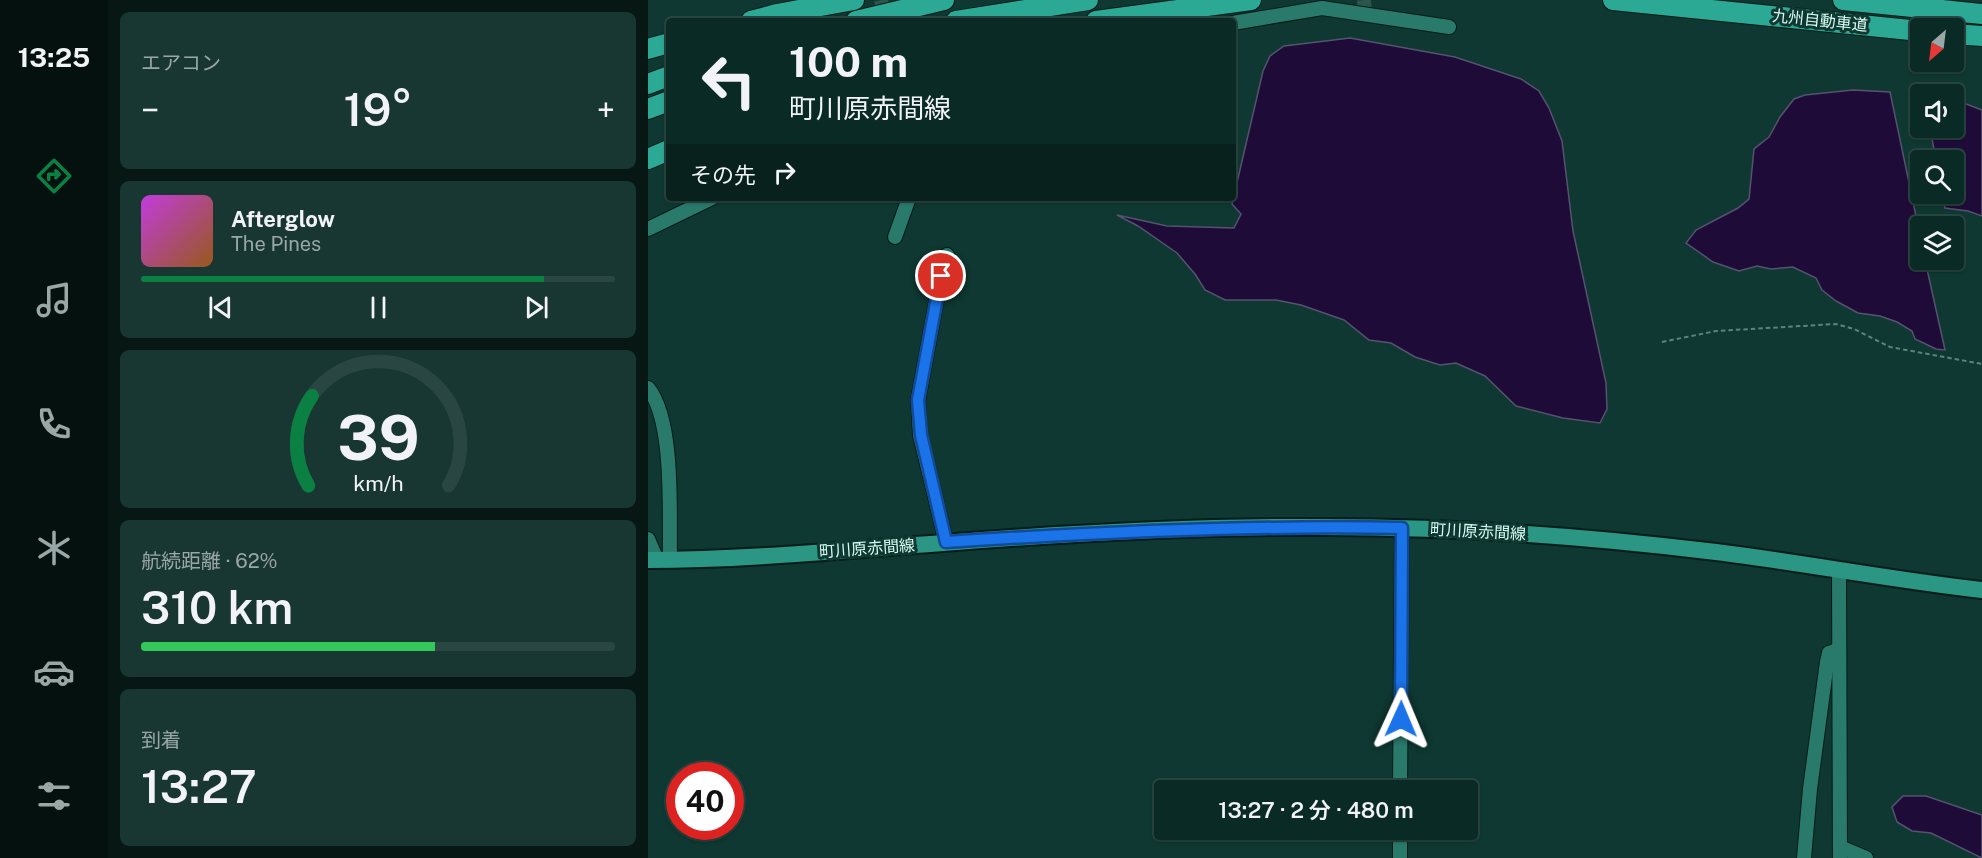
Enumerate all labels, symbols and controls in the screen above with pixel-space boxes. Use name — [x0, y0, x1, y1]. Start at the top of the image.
street label: 九州自動車道 — [1771, 6, 1869, 35]
north arrow — [1910, 18, 1964, 72]
map controls — [1910, 18, 1964, 270]
text: 100 m — [789, 37, 908, 86]
text: 13:25 — [18, 41, 90, 73]
icon: left — [690, 42, 768, 120]
text: エアコン — [141, 51, 221, 75]
text: 19° — [344, 83, 412, 136]
button: sound — [1910, 84, 1964, 138]
text: − — [141, 91, 159, 129]
text: + — [597, 91, 615, 129]
text: 町川原赤間線 — [789, 92, 951, 124]
button: search — [1910, 150, 1964, 204]
icon: directions — [33, 155, 75, 197]
icon: right — [768, 156, 801, 189]
text: その先 — [690, 162, 756, 188]
text: Afterglow — [231, 206, 335, 232]
button: layers — [1910, 216, 1964, 270]
text: The Pines — [231, 232, 321, 256]
pin — [915, 250, 966, 301]
icon: arrive — [924, 259, 957, 292]
icon: music — [33, 279, 75, 321]
icon: previous — [204, 291, 237, 324]
icon: pause — [362, 291, 395, 324]
icon: next — [520, 291, 553, 324]
text: 39 — [337, 401, 419, 474]
icon: phone — [33, 403, 75, 445]
text: km/h — [353, 471, 403, 496]
street label: 町川原赤間線 — [1430, 519, 1526, 543]
icon: climate — [33, 527, 75, 569]
street label: 町川原赤間線 — [818, 536, 916, 561]
text: 航続距離 · 62% — [141, 549, 278, 573]
text: 310 km — [141, 581, 293, 634]
icon: car — [33, 651, 75, 693]
position arrow — [1369, 687, 1433, 751]
text: 到着 — [141, 728, 181, 752]
text: 13:27 — [141, 760, 257, 813]
speed limit sign: 40 — [666, 762, 744, 840]
icon: filters — [33, 775, 75, 817]
text: 13:27 · 2 分 · 480 m — [1218, 797, 1414, 823]

